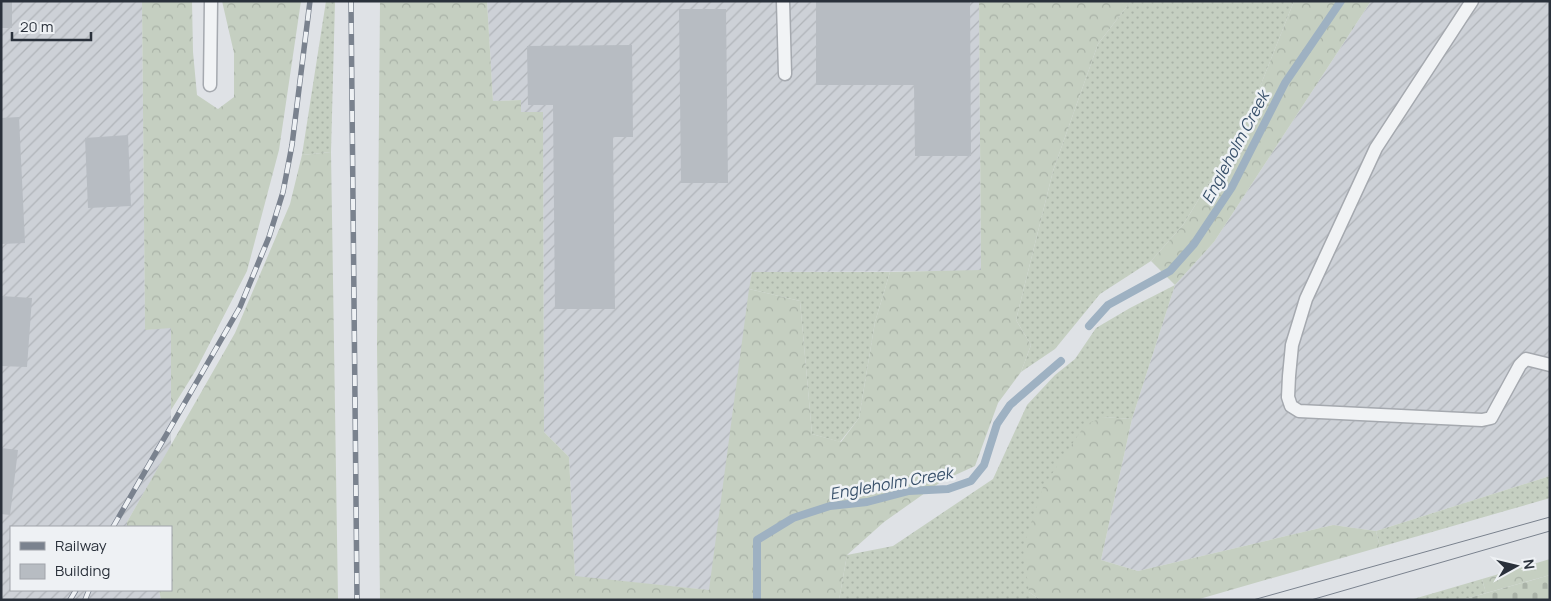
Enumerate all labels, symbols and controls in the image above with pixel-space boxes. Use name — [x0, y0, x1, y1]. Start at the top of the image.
scale bar — [12, 10, 91, 42]
text: 20 m — [20, 16, 53, 37]
water label: Engleholm Creek — [1196, 85, 1275, 207]
water label: Engleholm Creek — [828, 461, 956, 505]
legend — [10, 526, 172, 591]
text: Railway — [55, 535, 107, 556]
north arrow — [1491, 541, 1541, 591]
text: N — [1519, 558, 1539, 570]
text: Building — [55, 560, 110, 581]

